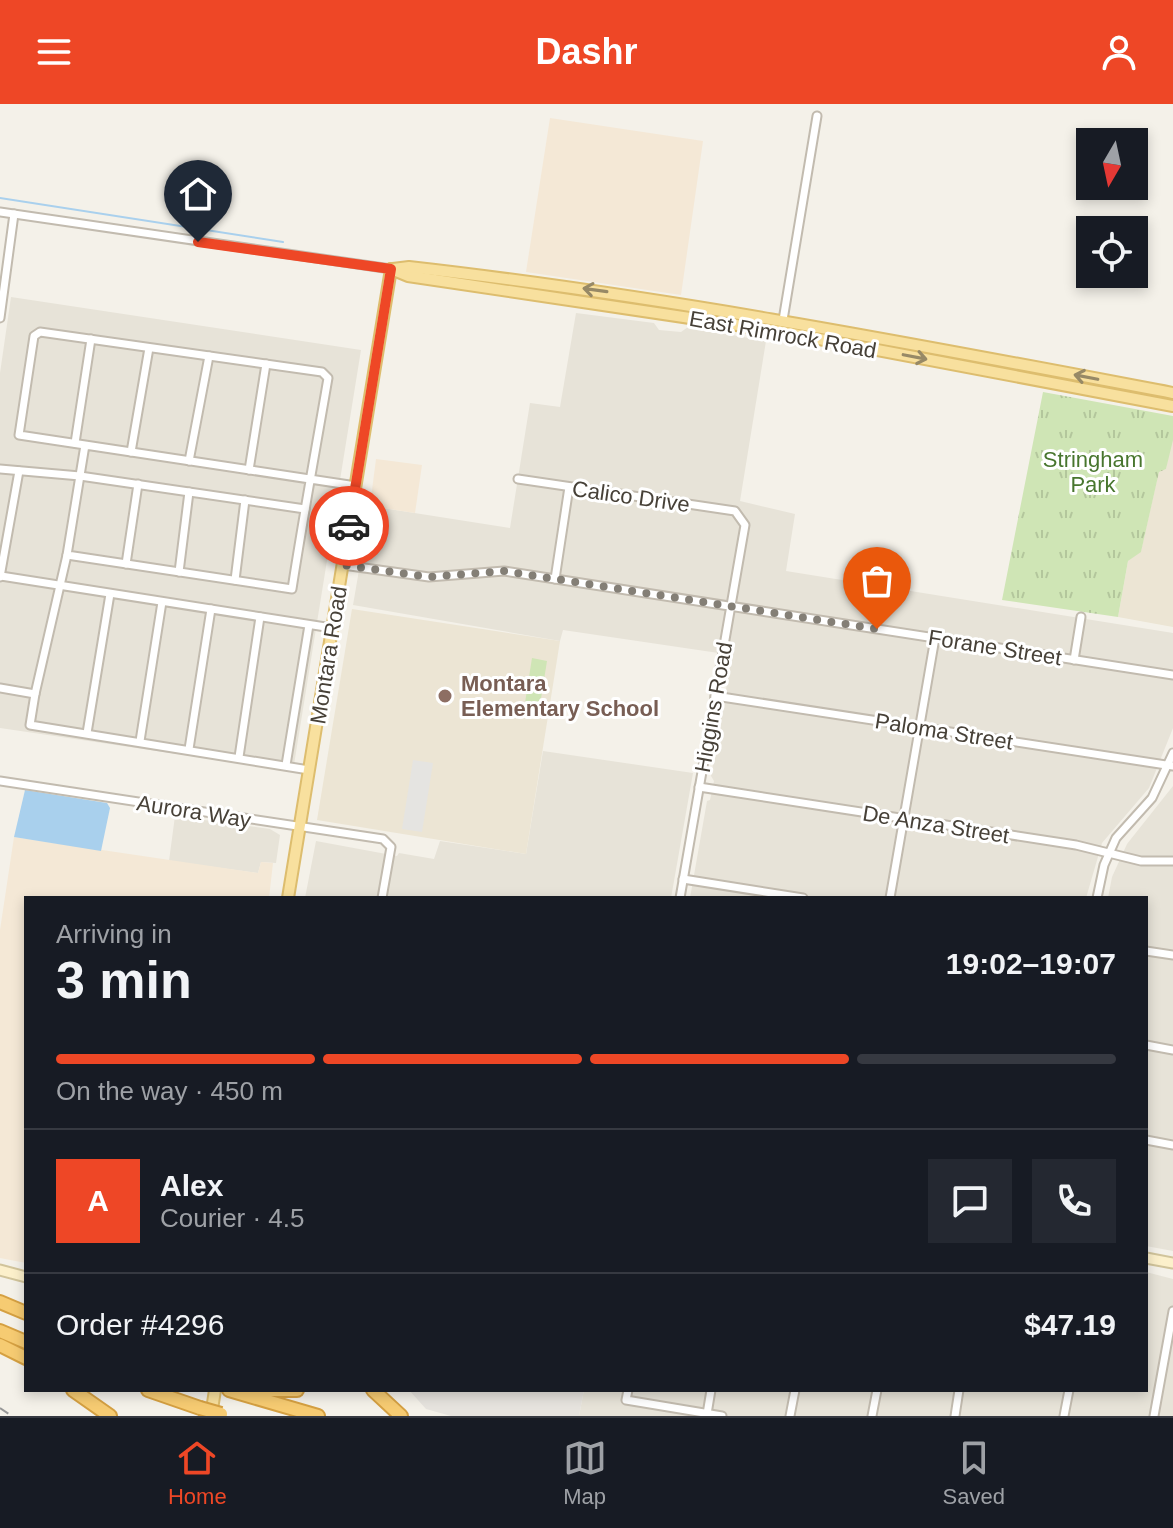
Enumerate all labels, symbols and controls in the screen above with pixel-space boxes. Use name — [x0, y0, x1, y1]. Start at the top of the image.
icon: menu — [32, 30, 76, 74]
icon: person — [1097, 30, 1141, 74]
text: Dashr — [535, 31, 638, 72]
north arrow — [1076, 128, 1148, 200]
map controls — [1076, 128, 1148, 288]
pin — [164, 160, 232, 242]
icon: home — [176, 172, 220, 216]
button: locate — [1076, 216, 1148, 288]
one-way arrow — [583, 282, 608, 297]
street label: East Rimrock Road — [687, 306, 878, 363]
one-way arrow — [902, 350, 927, 365]
one-way arrow — [1074, 368, 1099, 383]
park label: Stringham Park — [1043, 447, 1143, 497]
street label: Calico Drive — [570, 476, 691, 517]
courier — [309, 486, 389, 566]
icon: car — [327, 504, 371, 548]
pin — [843, 547, 911, 629]
icon: bag — [855, 559, 899, 603]
street label: Montara Road — [305, 584, 352, 726]
street label: Forane Street — [927, 625, 1063, 670]
street label: Higgins Road — [690, 640, 737, 774]
place label: Montara Elementary School — [461, 671, 659, 721]
marker: Montara Elementary School — [436, 687, 454, 705]
street label: Paloma Street — [873, 708, 1015, 755]
street label: Aurora Way — [135, 790, 253, 833]
street label: De Anza Street — [861, 801, 1011, 848]
text: Arriving in — [56, 919, 172, 949]
text: 19:02–19:07 — [946, 947, 1116, 980]
text: 3 min — [56, 951, 192, 1009]
text: On the way · 450 m — [56, 1076, 283, 1106]
button: chat — [928, 1159, 1012, 1243]
button: phone — [1032, 1159, 1116, 1243]
text: Alex — [160, 1169, 223, 1202]
text: A — [87, 1184, 109, 1217]
text: Courier · 4.5 — [160, 1203, 305, 1233]
text: Order #4296 — [56, 1308, 224, 1341]
text: $47.19 — [1024, 1308, 1116, 1341]
tab: Home — [168, 1436, 227, 1510]
tab: Map — [563, 1436, 607, 1510]
tab: Saved — [943, 1436, 1005, 1510]

